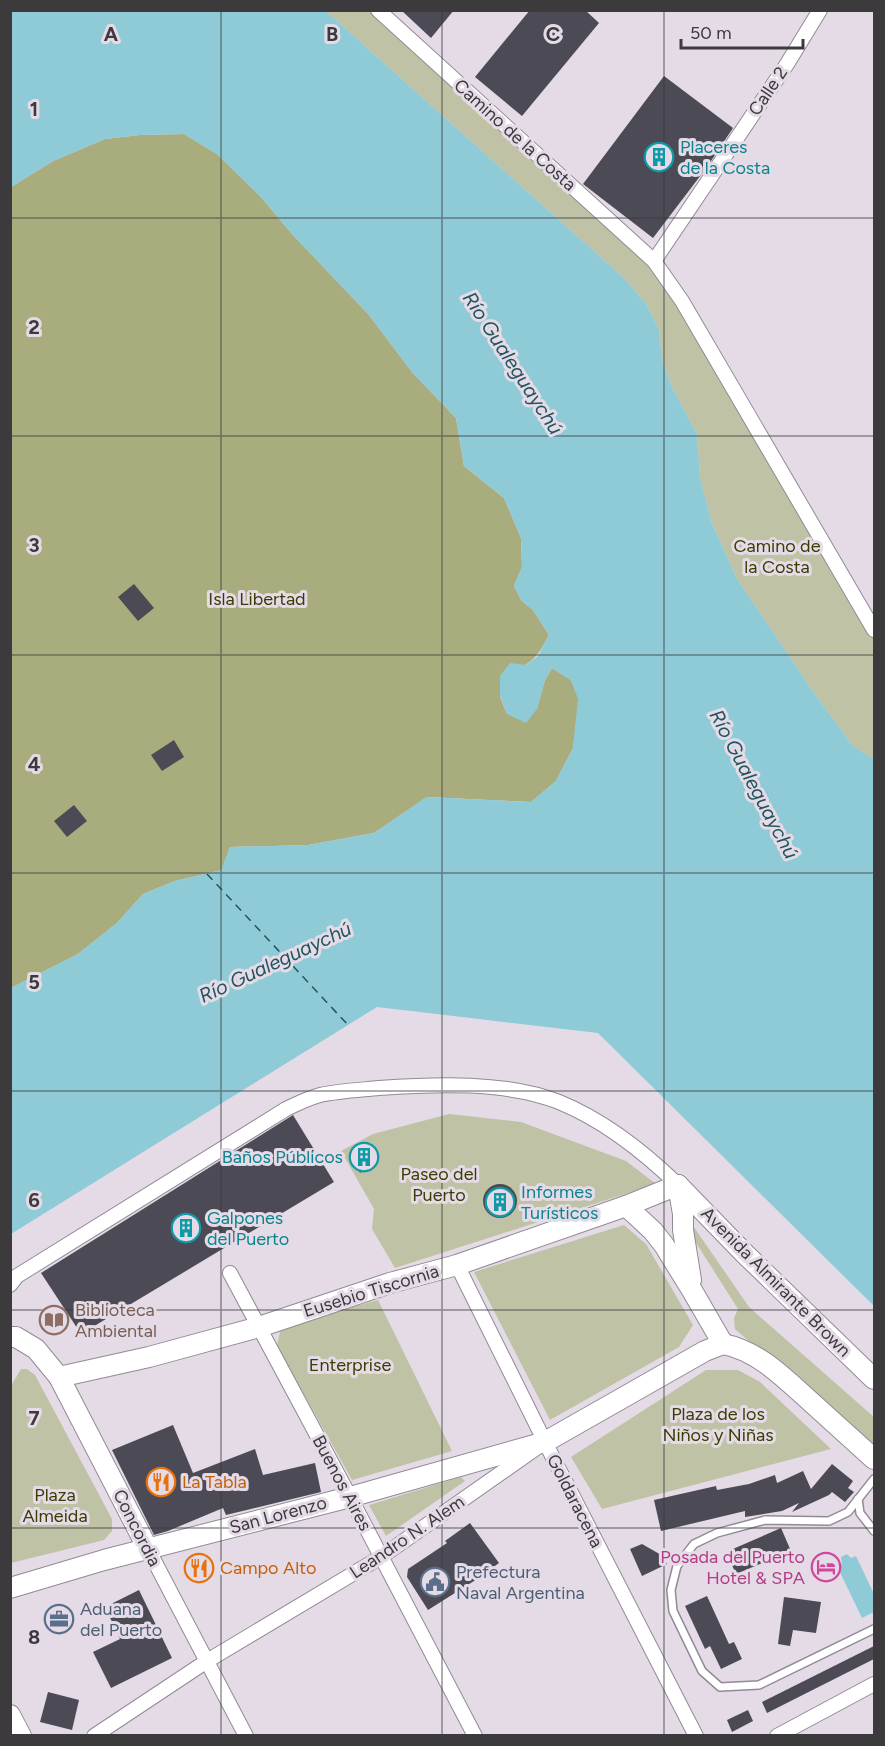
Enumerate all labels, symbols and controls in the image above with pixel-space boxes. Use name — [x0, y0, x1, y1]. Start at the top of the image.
scale bar — [681, 12, 802, 50]
text: A — [104, 22, 119, 46]
text: B — [326, 22, 338, 46]
text: C — [546, 22, 560, 46]
text: 50 m — [690, 22, 732, 44]
street label: Calle 2 — [744, 62, 792, 120]
street label: Camino de la Costa — [449, 74, 581, 196]
text: 1 — [30, 97, 38, 121]
place label: Placeres de la Costa — [680, 136, 770, 179]
building icon: Placeres de la Costa — [643, 141, 675, 173]
water label: Río Gualeguaychú — [458, 287, 568, 439]
text: 2 — [28, 315, 40, 339]
text: 3 — [28, 533, 40, 557]
park label: Camino de la Costa — [734, 535, 821, 578]
park label: Isla Libertad — [208, 588, 306, 610]
water label: Río Gualeguaychú — [705, 705, 803, 863]
text: 4 — [28, 752, 41, 776]
water label: Río Gualeguaychú — [195, 916, 355, 1008]
text: 5 — [28, 970, 40, 994]
building icon: Baños Públicos — [348, 1141, 380, 1173]
place label: Baños Públicos — [222, 1146, 343, 1168]
park label: Paseo del Puerto — [401, 1163, 477, 1206]
place label: Informes Turísticos — [521, 1181, 598, 1224]
building icon: Informes Turísticos — [484, 1186, 516, 1218]
text: 6 — [28, 1188, 40, 1212]
street label: Avenida Almirante Brown — [697, 1203, 855, 1361]
place label: Galpones del Puerto — [207, 1207, 289, 1250]
building icon: Galpones del Puerto — [170, 1212, 202, 1244]
street label: Eusebio Tiscornia — [301, 1260, 441, 1322]
place label: Biblioteca Ambiental — [75, 1299, 157, 1342]
library icon: Biblioteca Ambiental — [38, 1304, 70, 1336]
park label: Enterprise — [309, 1354, 391, 1376]
park label: Plaza de los Niños y Niñas — [662, 1403, 774, 1446]
text: 7 — [28, 1406, 40, 1430]
street label: Buenos Aires — [308, 1432, 376, 1534]
street label: Goldaracena — [542, 1451, 608, 1551]
restaurant icon: La Tabla — [145, 1466, 177, 1498]
place label: La Tabla — [182, 1471, 247, 1493]
park label: Plaza Almeida — [22, 1484, 88, 1527]
street label: Concordia — [108, 1486, 166, 1570]
street label: San Lorenzo — [227, 1491, 329, 1539]
street label: Leandro N. Alem — [346, 1491, 468, 1583]
place label: Posada del Puerto Hotel & SPA — [660, 1546, 805, 1589]
hotel icon: Posada del Puerto Hotel & SPA — [810, 1551, 842, 1583]
restaurant icon: Campo Alto — [183, 1552, 215, 1584]
place label: Campo Alto — [220, 1557, 316, 1579]
place label: Prefectura Naval Argentina — [456, 1561, 585, 1604]
public building icon: Prefectura Naval Argentina — [419, 1566, 451, 1598]
place label: Aduana del Puerto — [80, 1598, 162, 1641]
office icon: Aduana del Puerto — [43, 1603, 75, 1635]
text: 8 — [28, 1625, 40, 1649]

